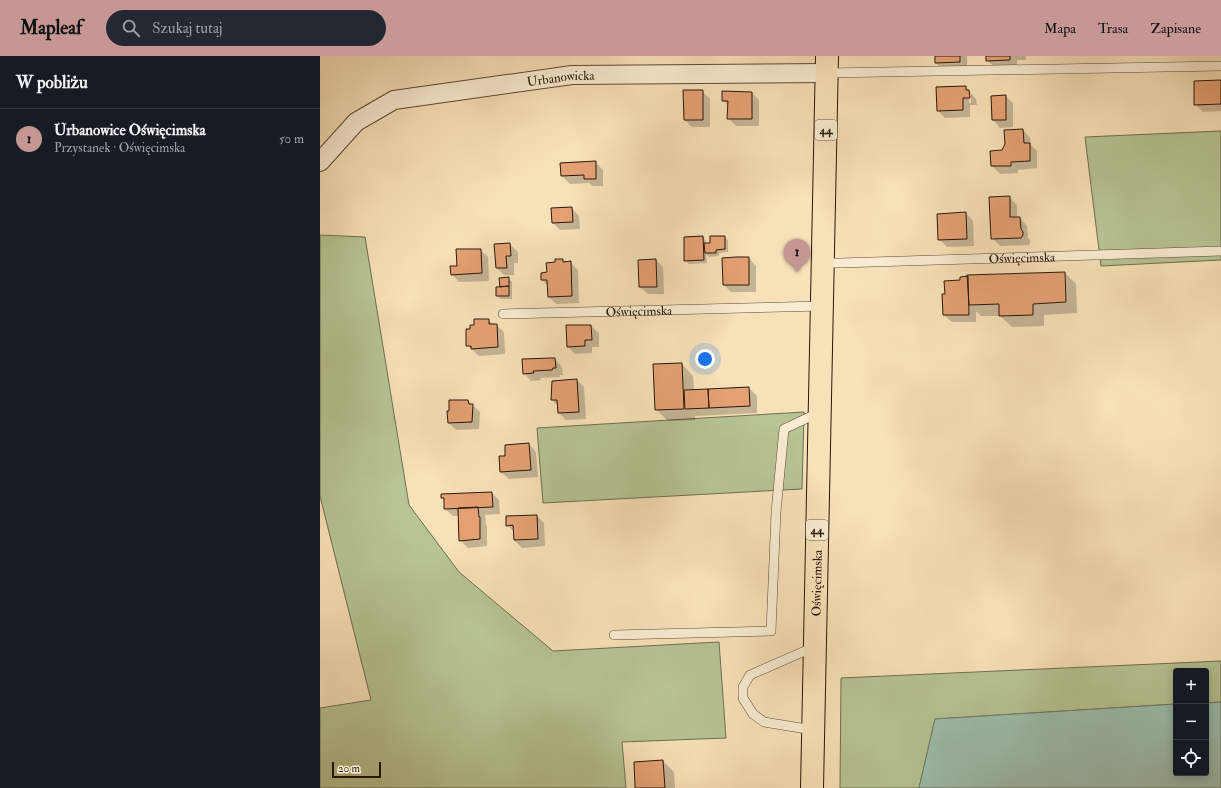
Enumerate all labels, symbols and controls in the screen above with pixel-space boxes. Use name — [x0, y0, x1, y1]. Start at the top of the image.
search box — [106, 10, 386, 46]
text: Mapleaf — [20, 16, 82, 40]
icon: search — [120, 17, 142, 39]
text: Szukaj tutaj — [152, 19, 223, 38]
text: Mapa — [1044, 20, 1076, 37]
text: Trasa — [1098, 20, 1128, 37]
text: Zapisane — [1150, 20, 1201, 37]
street label: Urbanowicka — [526, 68, 595, 90]
text: W pobliżu — [16, 72, 88, 93]
road number: 44 — [815, 120, 837, 140]
text: Urbanowice Oświęcimska — [54, 121, 206, 140]
text: 1 — [27, 131, 31, 147]
text: 50 m — [279, 131, 304, 147]
text: Przystanek · Oświęcimska — [54, 140, 185, 156]
pin: 1 — [784, 239, 810, 272]
street label: Oświęcimska — [988, 249, 1056, 267]
street label: Oświęcimska — [605, 303, 673, 320]
your location — [695, 349, 715, 369]
road number: 44 — [806, 520, 828, 540]
street label: Oświęcimska — [809, 549, 826, 617]
map controls — [1173, 668, 1209, 776]
button: + — [1173, 668, 1209, 704]
button: − — [1173, 704, 1209, 740]
button: locate — [1173, 740, 1209, 776]
scale bar — [332, 760, 381, 779]
text: 20 m — [338, 762, 360, 775]

